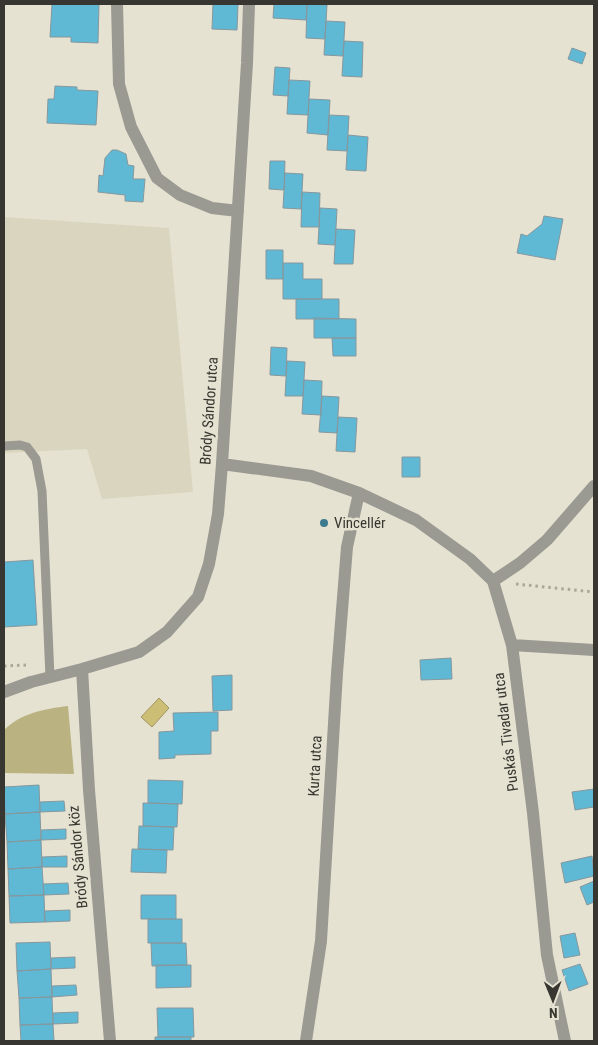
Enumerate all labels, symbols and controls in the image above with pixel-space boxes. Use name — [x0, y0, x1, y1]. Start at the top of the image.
street label: Bródy Sándor utca — [196, 356, 222, 466]
place label: Vincellér — [334, 514, 386, 532]
marker: Vincellér — [318, 517, 330, 529]
street label: Puskás Tivadar utca — [490, 672, 522, 792]
street label: Kurta utca — [304, 735, 326, 797]
street label: Bródy Sándor köz — [65, 805, 91, 909]
north arrow — [528, 975, 578, 1025]
text: N — [549, 1005, 558, 1021]

